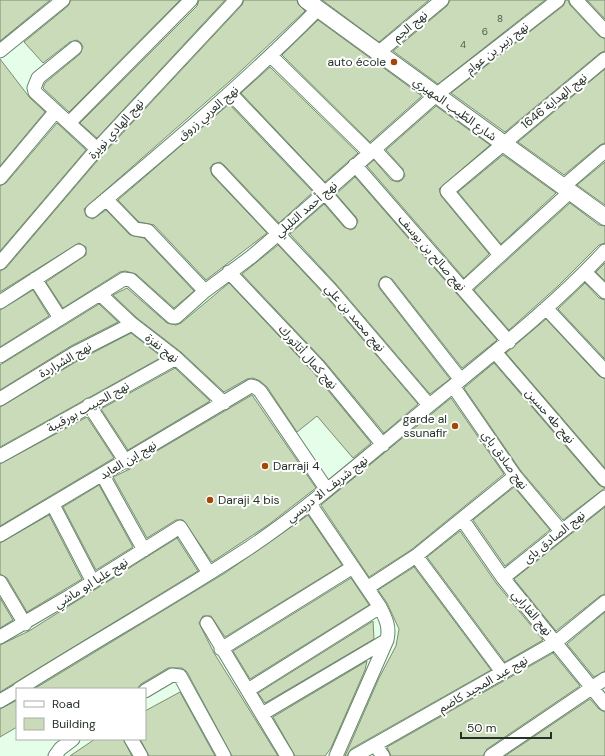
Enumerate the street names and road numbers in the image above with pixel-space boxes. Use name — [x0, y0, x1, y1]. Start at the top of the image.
street label: نهج الجم — [389, 7, 431, 46]
street label: نهج زبير بن عوام — [462, 18, 532, 78]
street label: نهج الهداية 1646 — [518, 70, 591, 133]
street label: شارع الطّيب المهيري — [409, 73, 500, 146]
street label: نهج العربي زروق — [174, 82, 243, 145]
street label: نهج الهادي نويرة — [85, 96, 149, 164]
street label: نهج أحمد التليلي — [271, 177, 342, 242]
street label: نهج صالح بن يوسف — [394, 212, 469, 295]
street label: نهج محمد بن علي — [320, 281, 389, 356]
street label: نهج كمال أتاتورك — [274, 322, 341, 393]
street label: نهج نفزة — [141, 330, 182, 367]
street label: نهج الشراردة — [36, 338, 95, 382]
street label: نهج الحبيب بورقيبة — [44, 378, 132, 437]
street label: نهج طه حسين — [521, 385, 578, 448]
street label: نهج صادق باي — [477, 428, 532, 494]
street label: نهج ابن العابد — [97, 437, 160, 484]
street label: نهج شريف الا دريسي — [283, 452, 372, 527]
street label: نهج الصادق باى — [520, 507, 589, 568]
street label: نهج عليا ابو ماشي — [51, 554, 132, 614]
street label: نهج الفارابي — [507, 587, 556, 640]
street label: نهج عبد المجيد كاضم — [435, 652, 531, 717]

